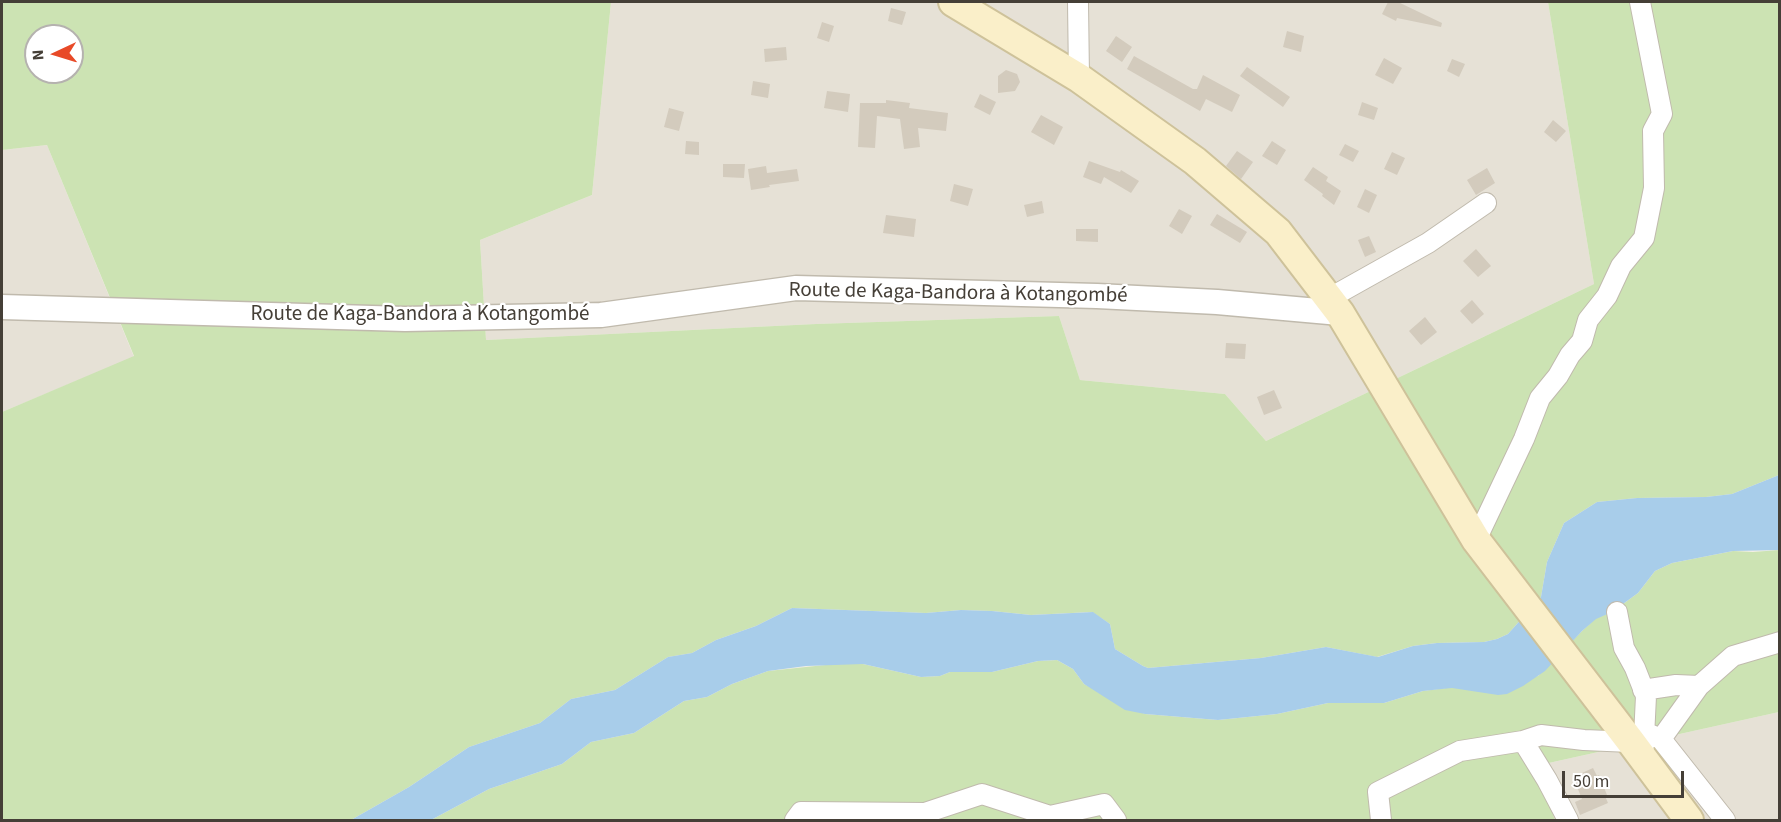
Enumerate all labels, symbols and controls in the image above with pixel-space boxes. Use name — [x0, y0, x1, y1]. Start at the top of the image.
north arrow — [24, 24, 84, 84]
text: N — [27, 49, 49, 61]
street label: Route de Kaga-Bandora à Kotangombé — [788, 278, 1128, 310]
street label: Route de Kaga-Bandora à Kotangombé — [250, 302, 590, 328]
scale bar — [1565, 759, 1686, 797]
text: 50 m — [1573, 769, 1609, 794]

